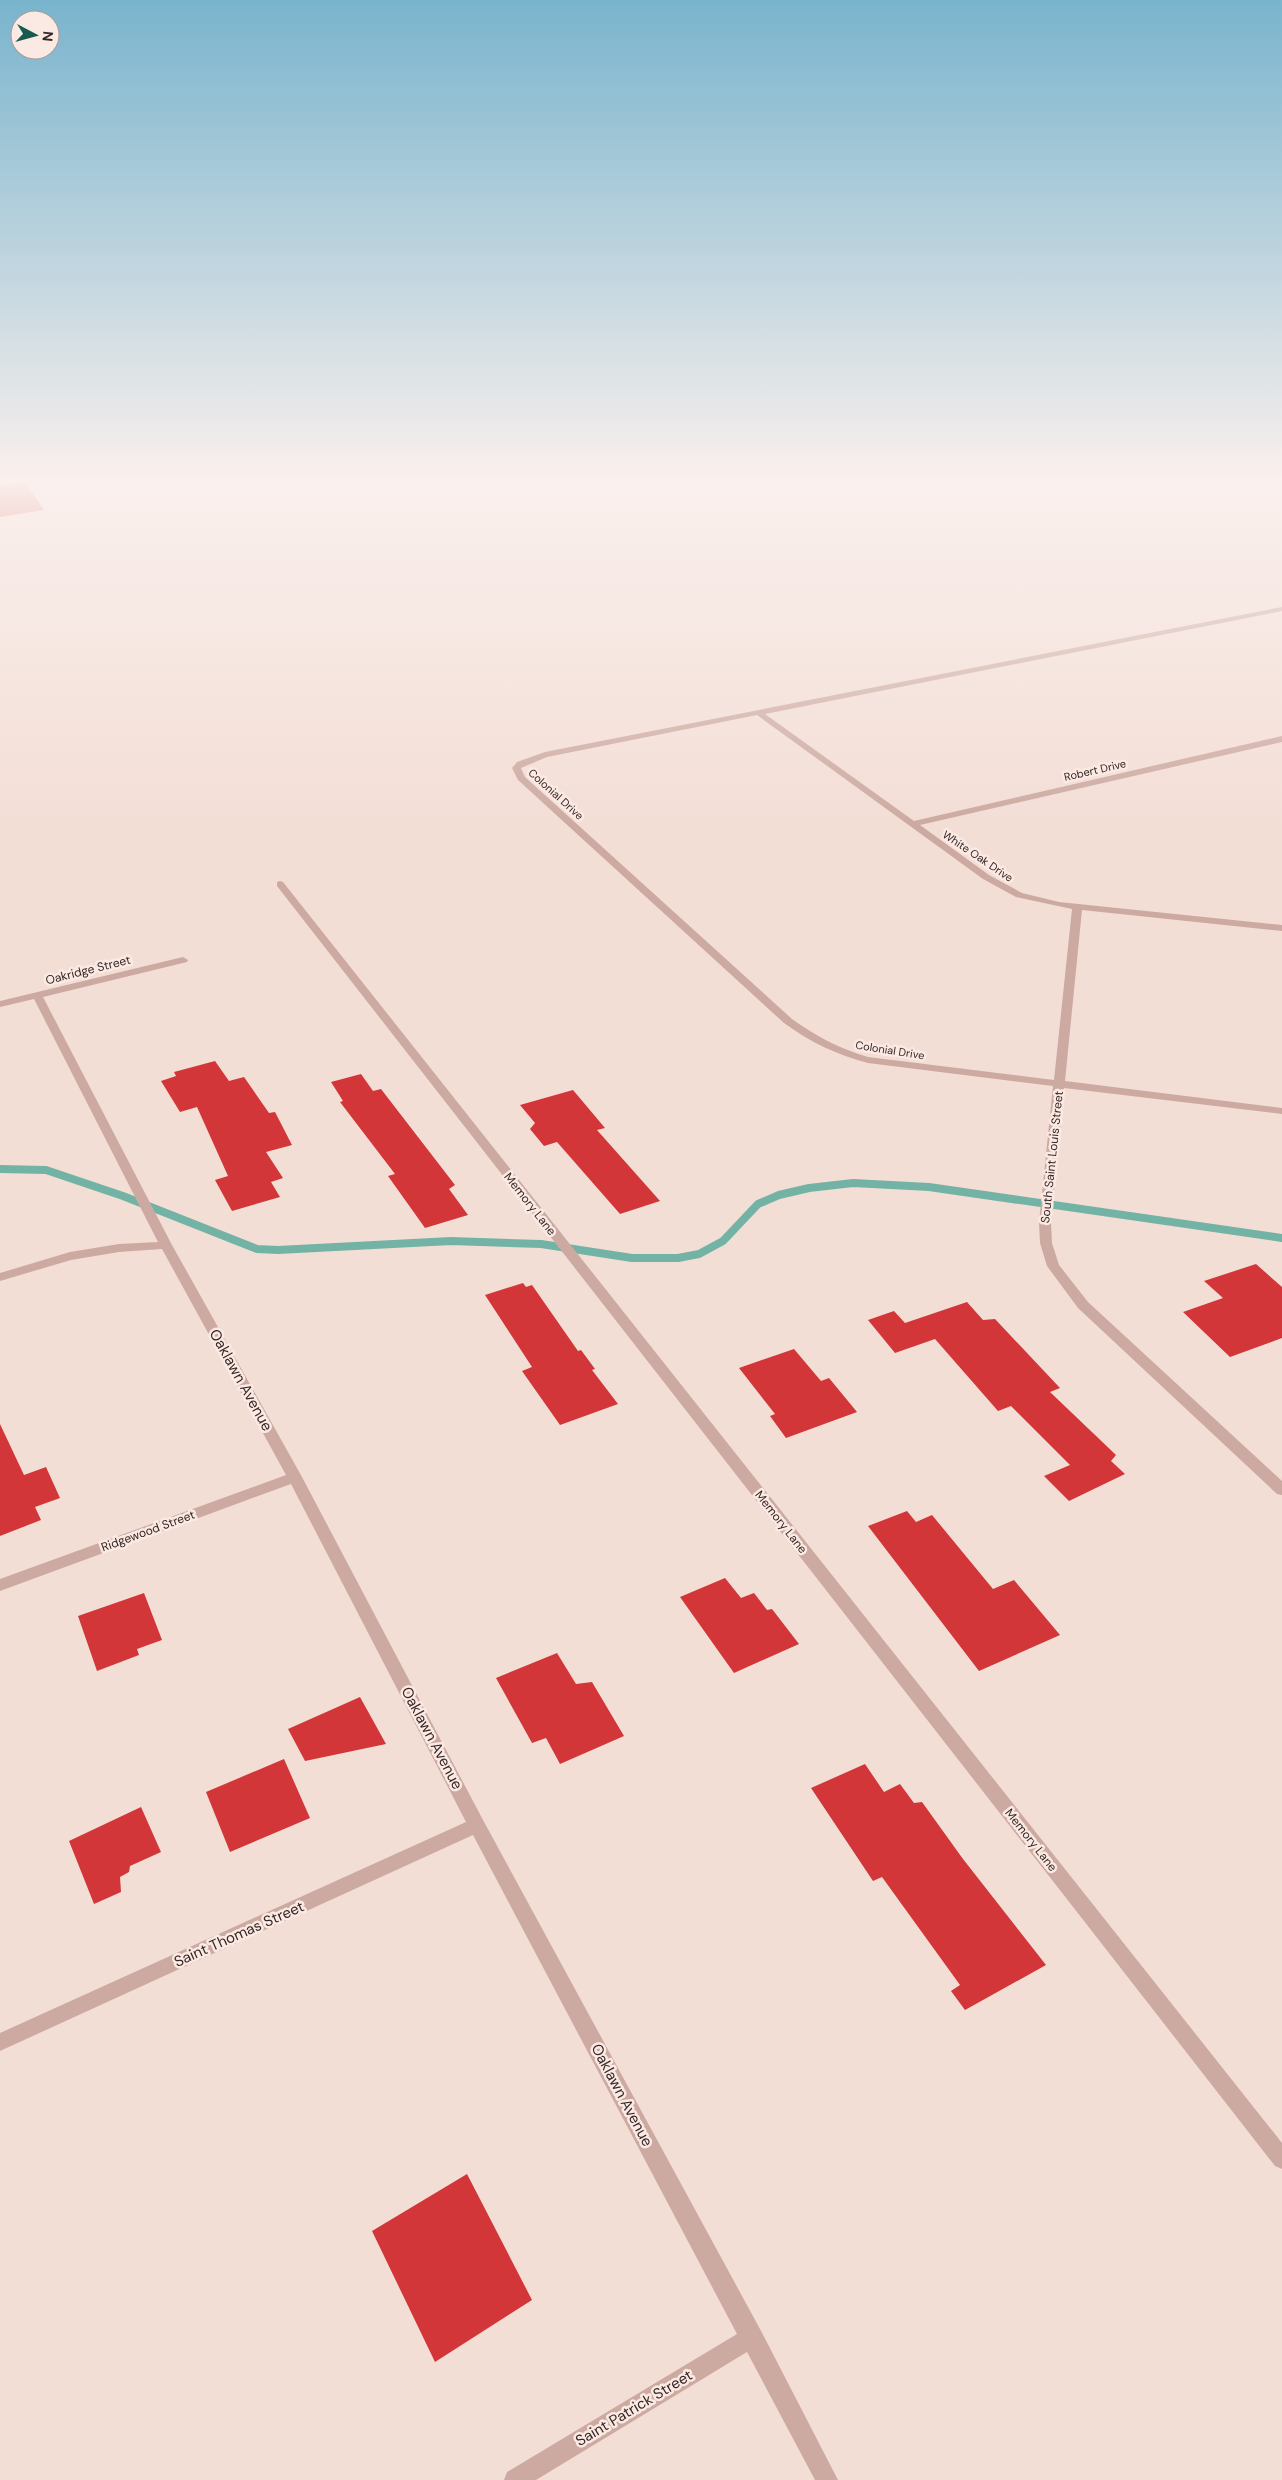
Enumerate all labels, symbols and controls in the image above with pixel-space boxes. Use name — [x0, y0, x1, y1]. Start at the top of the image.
north arrow — [10, 10, 60, 60]
text: N — [38, 30, 57, 42]
street label: Robert Drive — [1063, 756, 1127, 784]
street label: Colonial Drive — [525, 765, 587, 823]
street label: White Oak Drive — [940, 827, 1016, 885]
street label: Oakridge Street — [44, 952, 133, 988]
street label: Colonial Drive — [854, 1038, 926, 1062]
street label: South Saint Louis Street — [1037, 1090, 1067, 1224]
street label: Memory Lane — [500, 1169, 560, 1239]
street label: Oaklawn Avenue — [205, 1325, 277, 1435]
street label: Memory Lane — [751, 1487, 811, 1557]
street label: Ridgewood Street — [99, 1507, 197, 1555]
street label: Oaklawn Avenue — [396, 1683, 468, 1793]
street label: Memory Lane — [1001, 1805, 1061, 1875]
street label: Saint Thomas Street — [171, 1896, 307, 1972]
street label: Oaklawn Avenue — [586, 2040, 658, 2150]
street label: Saint Patrick Street — [572, 2365, 696, 2451]

